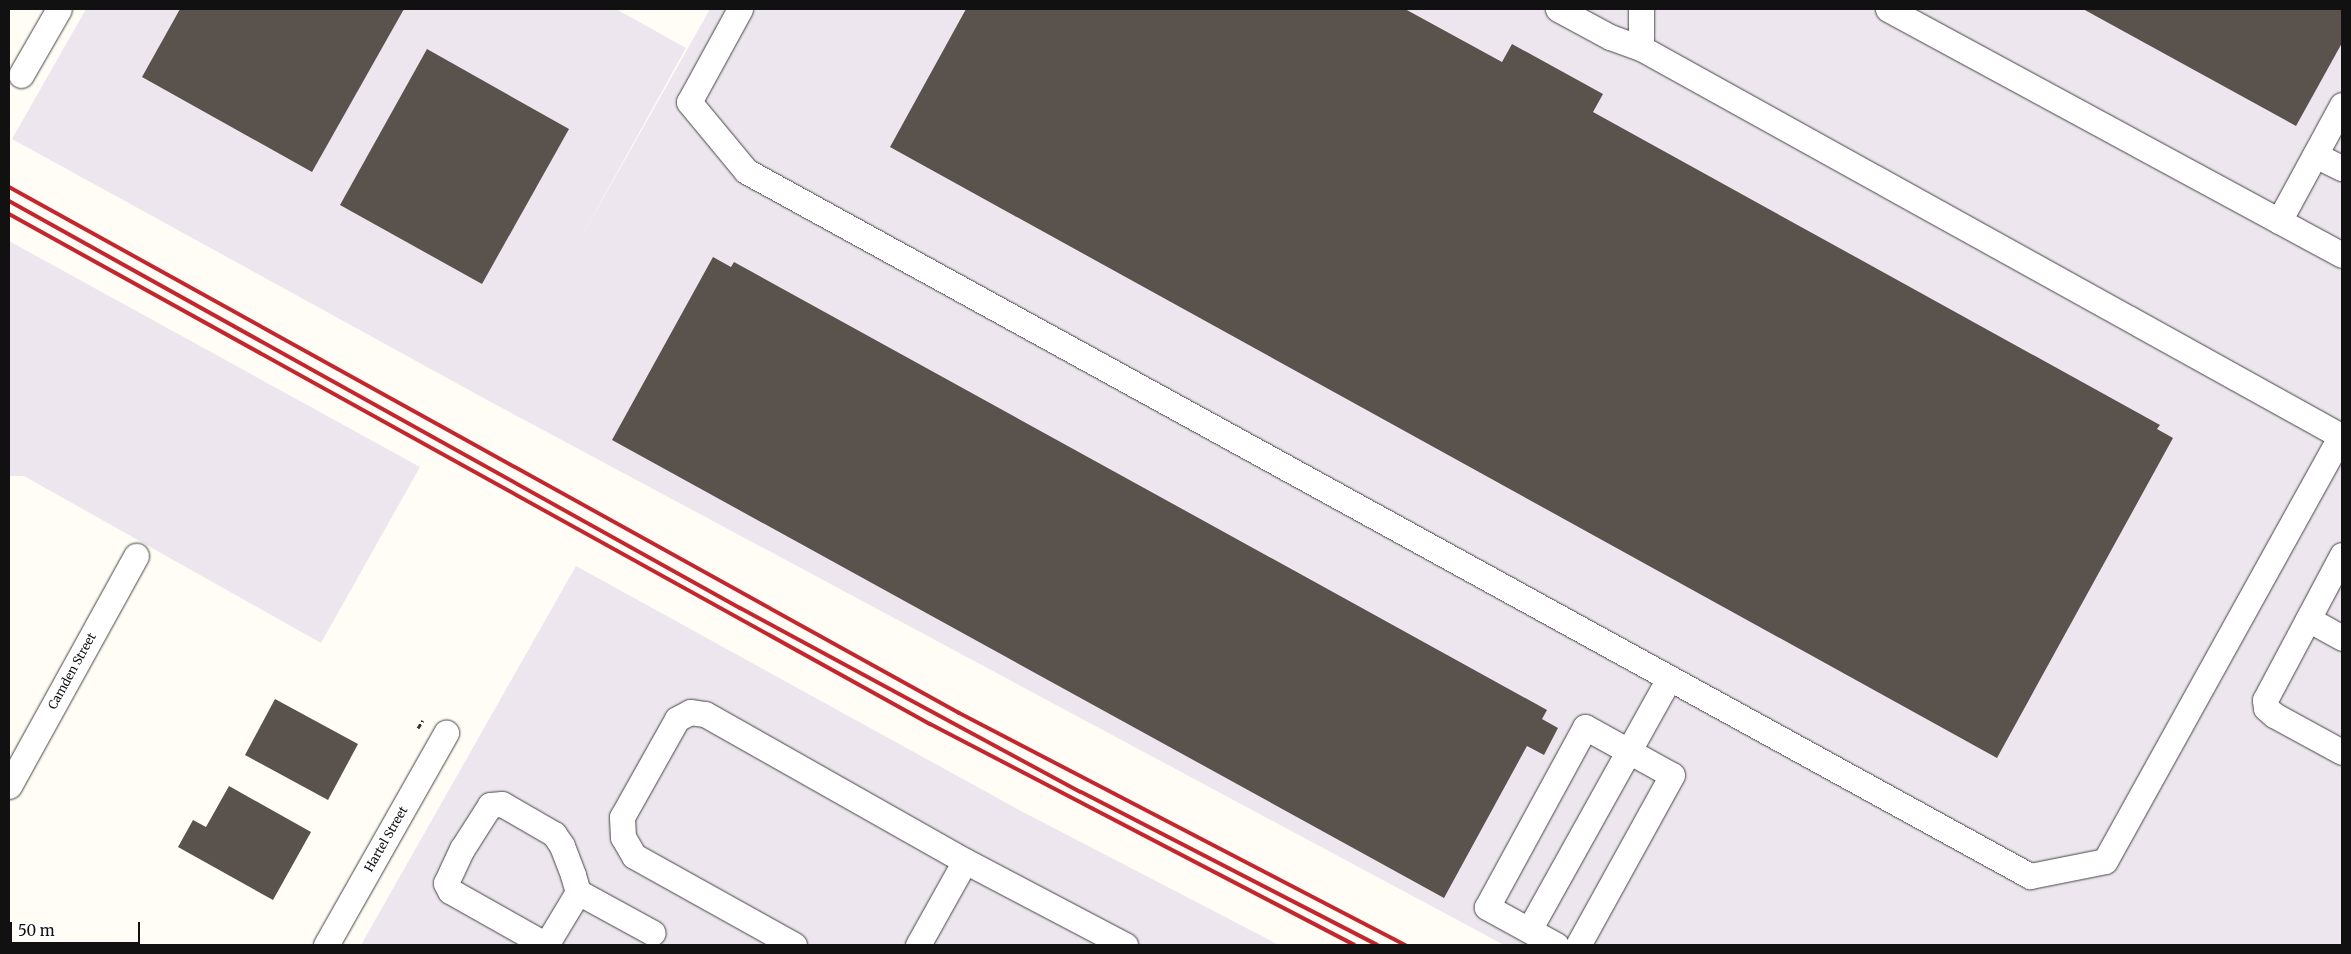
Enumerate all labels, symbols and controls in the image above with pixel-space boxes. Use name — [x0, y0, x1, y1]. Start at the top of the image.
street label: Camden Street — [45, 630, 99, 712]
street label: Hartel Street — [362, 804, 410, 874]
scale bar — [12, 912, 142, 944]
text: 50 m — [18, 921, 55, 940]

